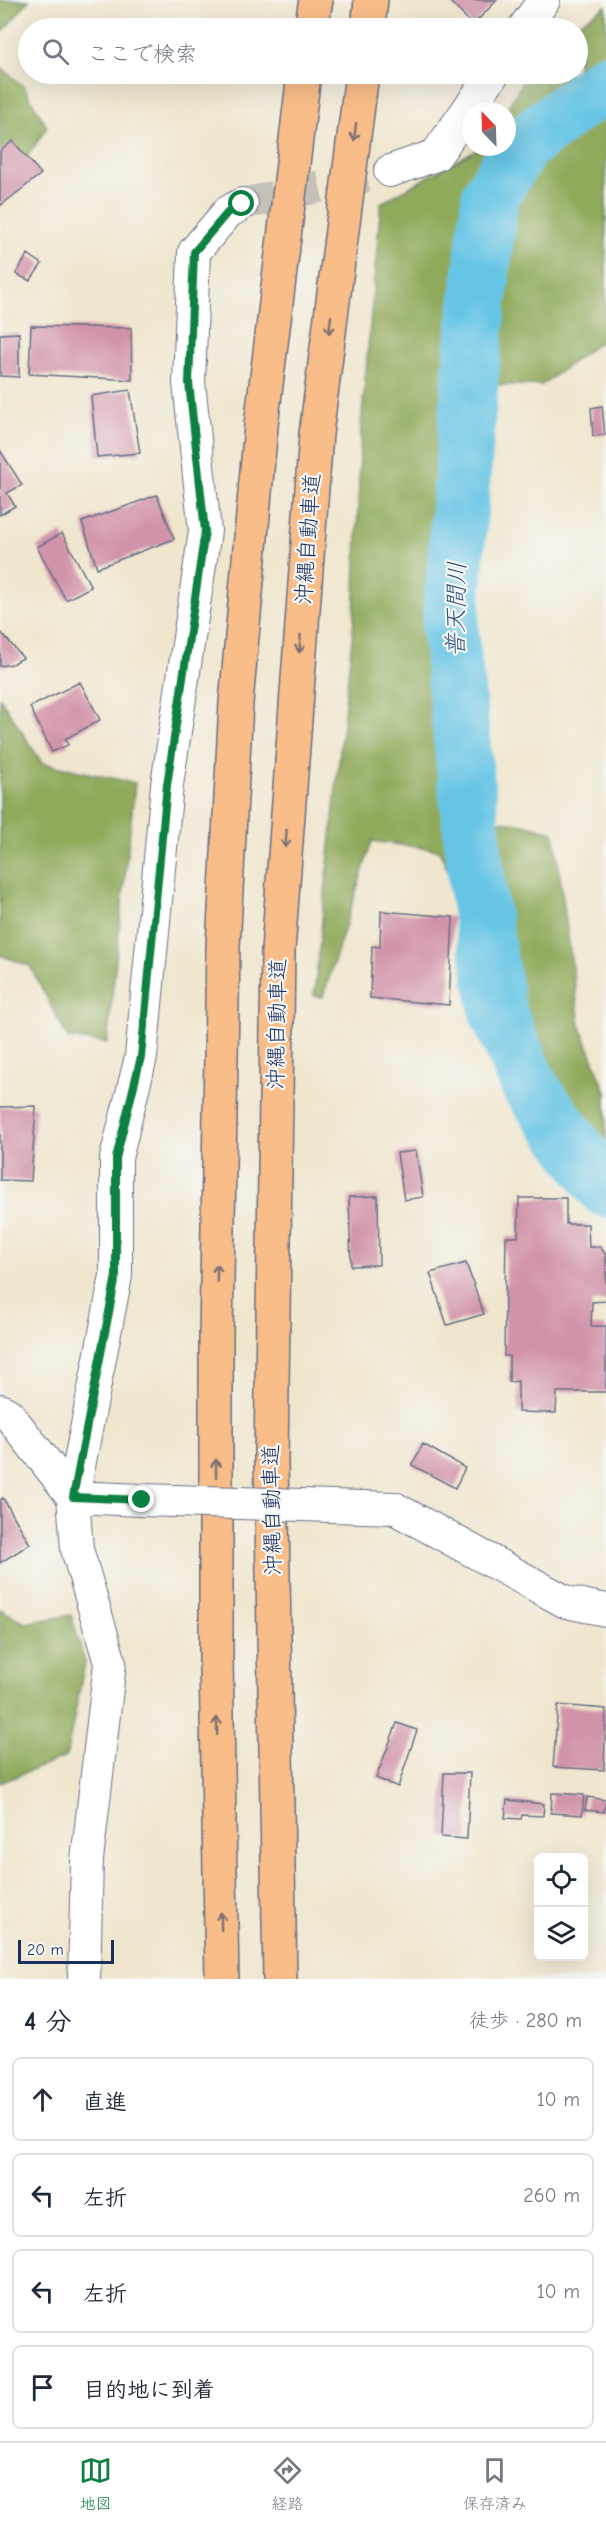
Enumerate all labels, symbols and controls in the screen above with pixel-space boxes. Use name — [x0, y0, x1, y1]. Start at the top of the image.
search box — [18, 18, 588, 84]
icon: search — [39, 35, 72, 68]
text: ここで検索 — [87, 41, 197, 67]
north arrow — [462, 102, 516, 156]
one-way arrow — [349, 121, 360, 141]
route start — [228, 190, 254, 216]
one-way arrow — [324, 315, 335, 334]
street label: 沖縄自動車道 — [290, 472, 326, 606]
water label: 普天間川 — [441, 561, 471, 657]
one-way arrow — [294, 634, 305, 654]
one-way arrow — [280, 828, 291, 848]
street label: 沖縄自動車道 — [263, 958, 291, 1090]
one-way arrow — [212, 1263, 223, 1283]
street label: 沖縄自動車道 — [258, 1444, 286, 1576]
one-way arrow — [210, 1458, 222, 1478]
route end — [128, 1486, 154, 1512]
one-way arrow — [212, 1716, 223, 1736]
map controls — [534, 1853, 588, 1961]
button: locate — [534, 1853, 588, 1907]
button: layers — [534, 1907, 588, 1961]
one-way arrow — [215, 1911, 227, 1931]
scale bar — [18, 1937, 114, 1964]
text: 20 m — [27, 1941, 64, 1959]
text: 4 分 — [24, 2007, 71, 2037]
text: 徒歩 · 280 m — [469, 2009, 582, 2032]
icon: ahead — [26, 2083, 59, 2116]
text: 10 m — [537, 2088, 580, 2111]
text: 直進 — [83, 2089, 127, 2115]
icon: left — [26, 2179, 59, 2212]
text: 260 m — [523, 2184, 580, 2207]
text: 左折 — [83, 2185, 127, 2211]
icon: left — [26, 2275, 59, 2308]
text: 10 m — [537, 2280, 580, 2303]
text: 左折 — [83, 2281, 127, 2307]
icon: arrive — [26, 2371, 59, 2404]
text: 目的地に到着 — [83, 2377, 215, 2403]
tab: 地図 — [79, 2454, 112, 2514]
tab: 経路 — [271, 2454, 304, 2514]
tab: 保存済み — [463, 2454, 527, 2514]

